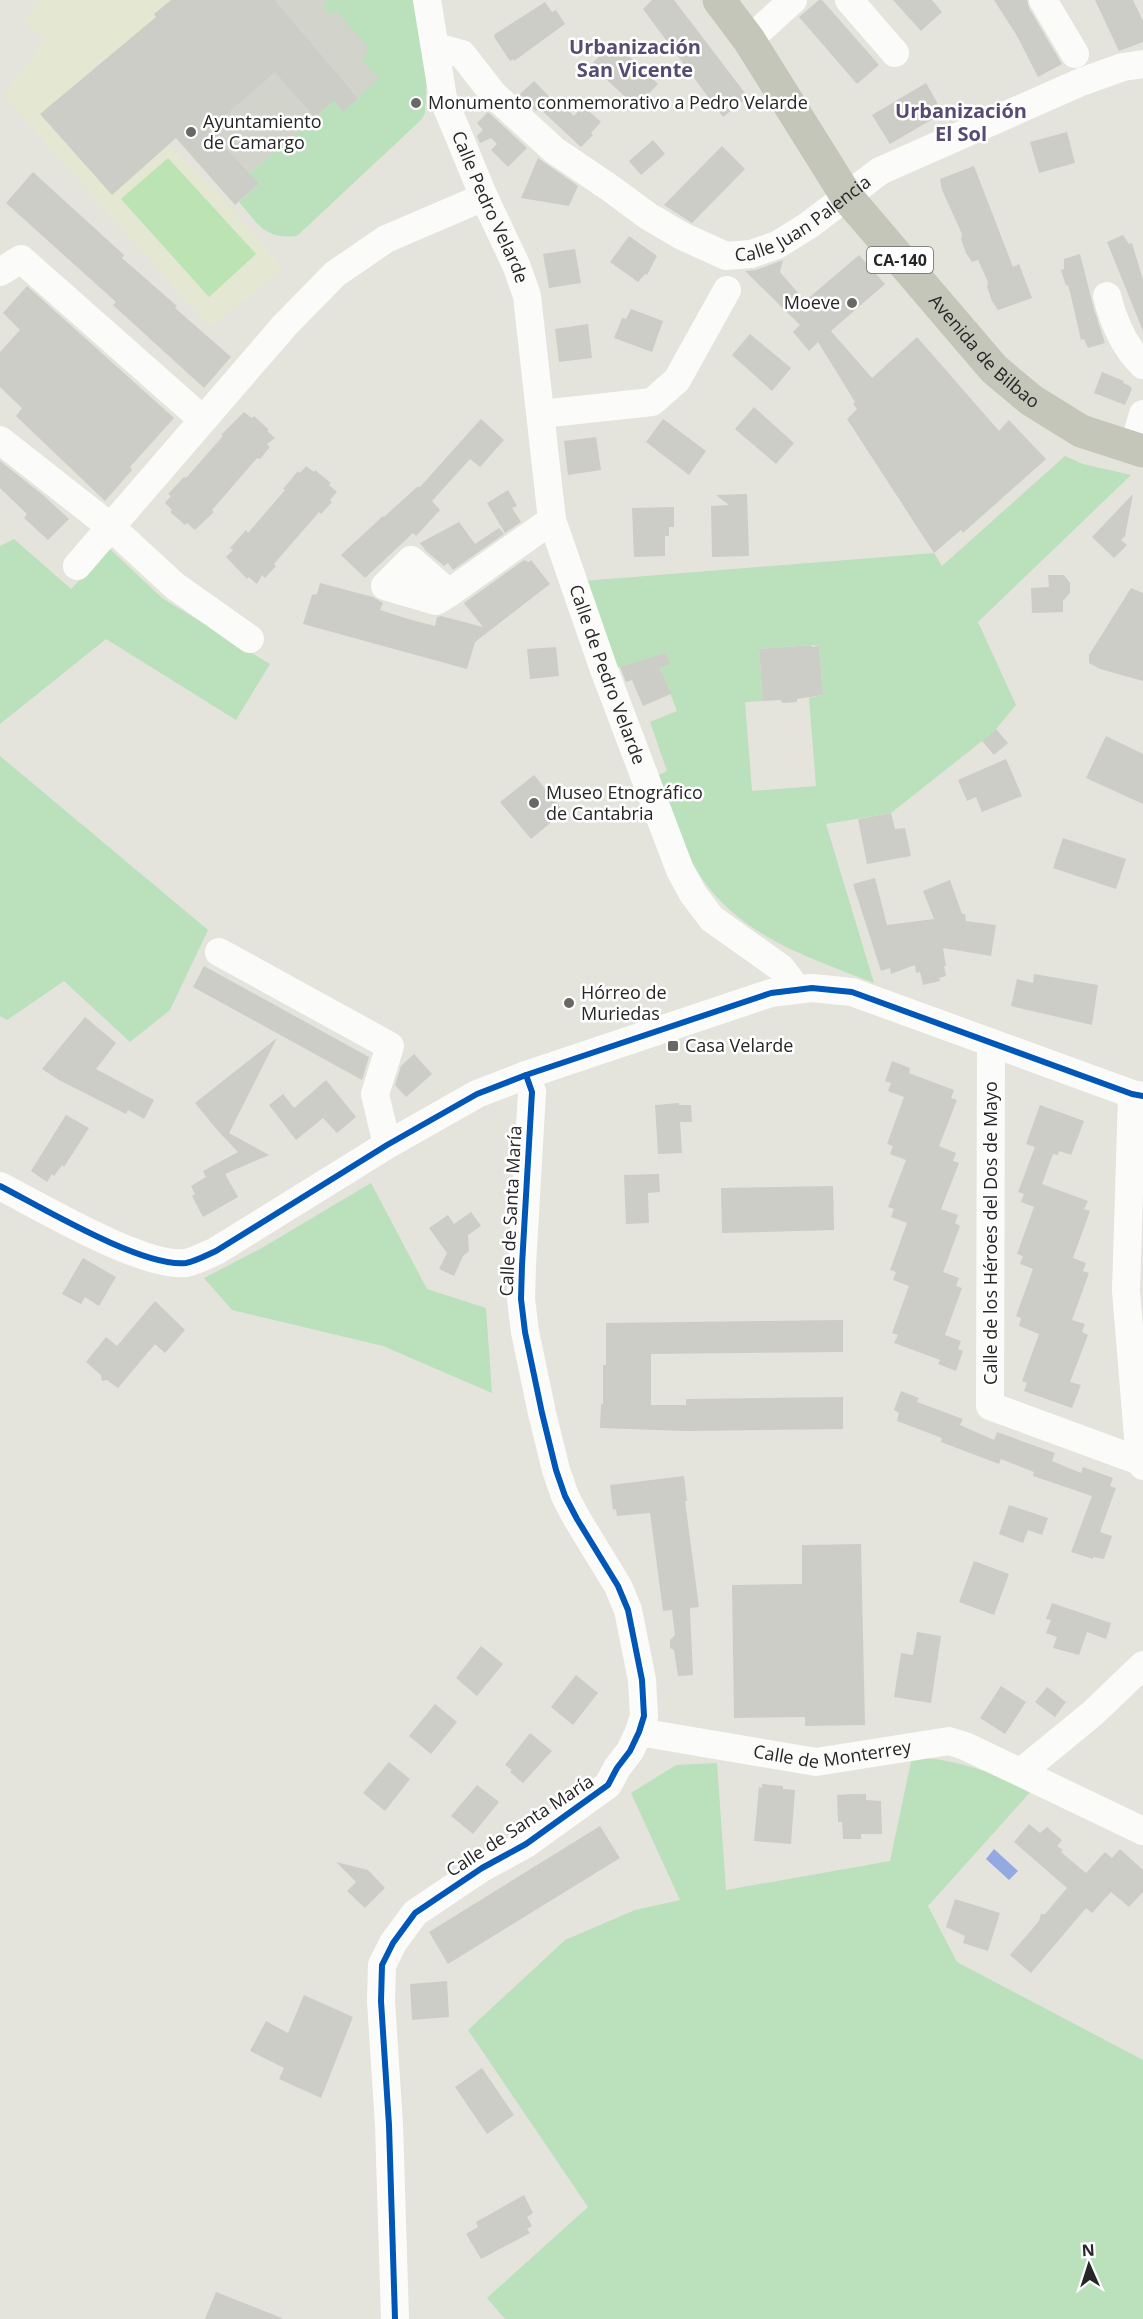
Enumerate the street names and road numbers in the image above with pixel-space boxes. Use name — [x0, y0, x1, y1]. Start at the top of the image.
street label: Calle Pedro Velarde — [447, 127, 535, 286]
street label: Calle Juan Palencia — [734, 169, 875, 266]
road number: CA-140 — [867, 247, 933, 273]
street label: Avenida de Bilbao — [924, 289, 1044, 413]
street label: Calle de Pedro Velarde — [564, 581, 652, 768]
street label: Calle de los Héroes del Dos de Mayo — [978, 1081, 1002, 1385]
street label: Calle de Santa María — [494, 1125, 526, 1297]
street label: Calle de Monterrey — [752, 1734, 914, 1773]
street label: Calle de Santa María — [441, 1769, 598, 1882]

